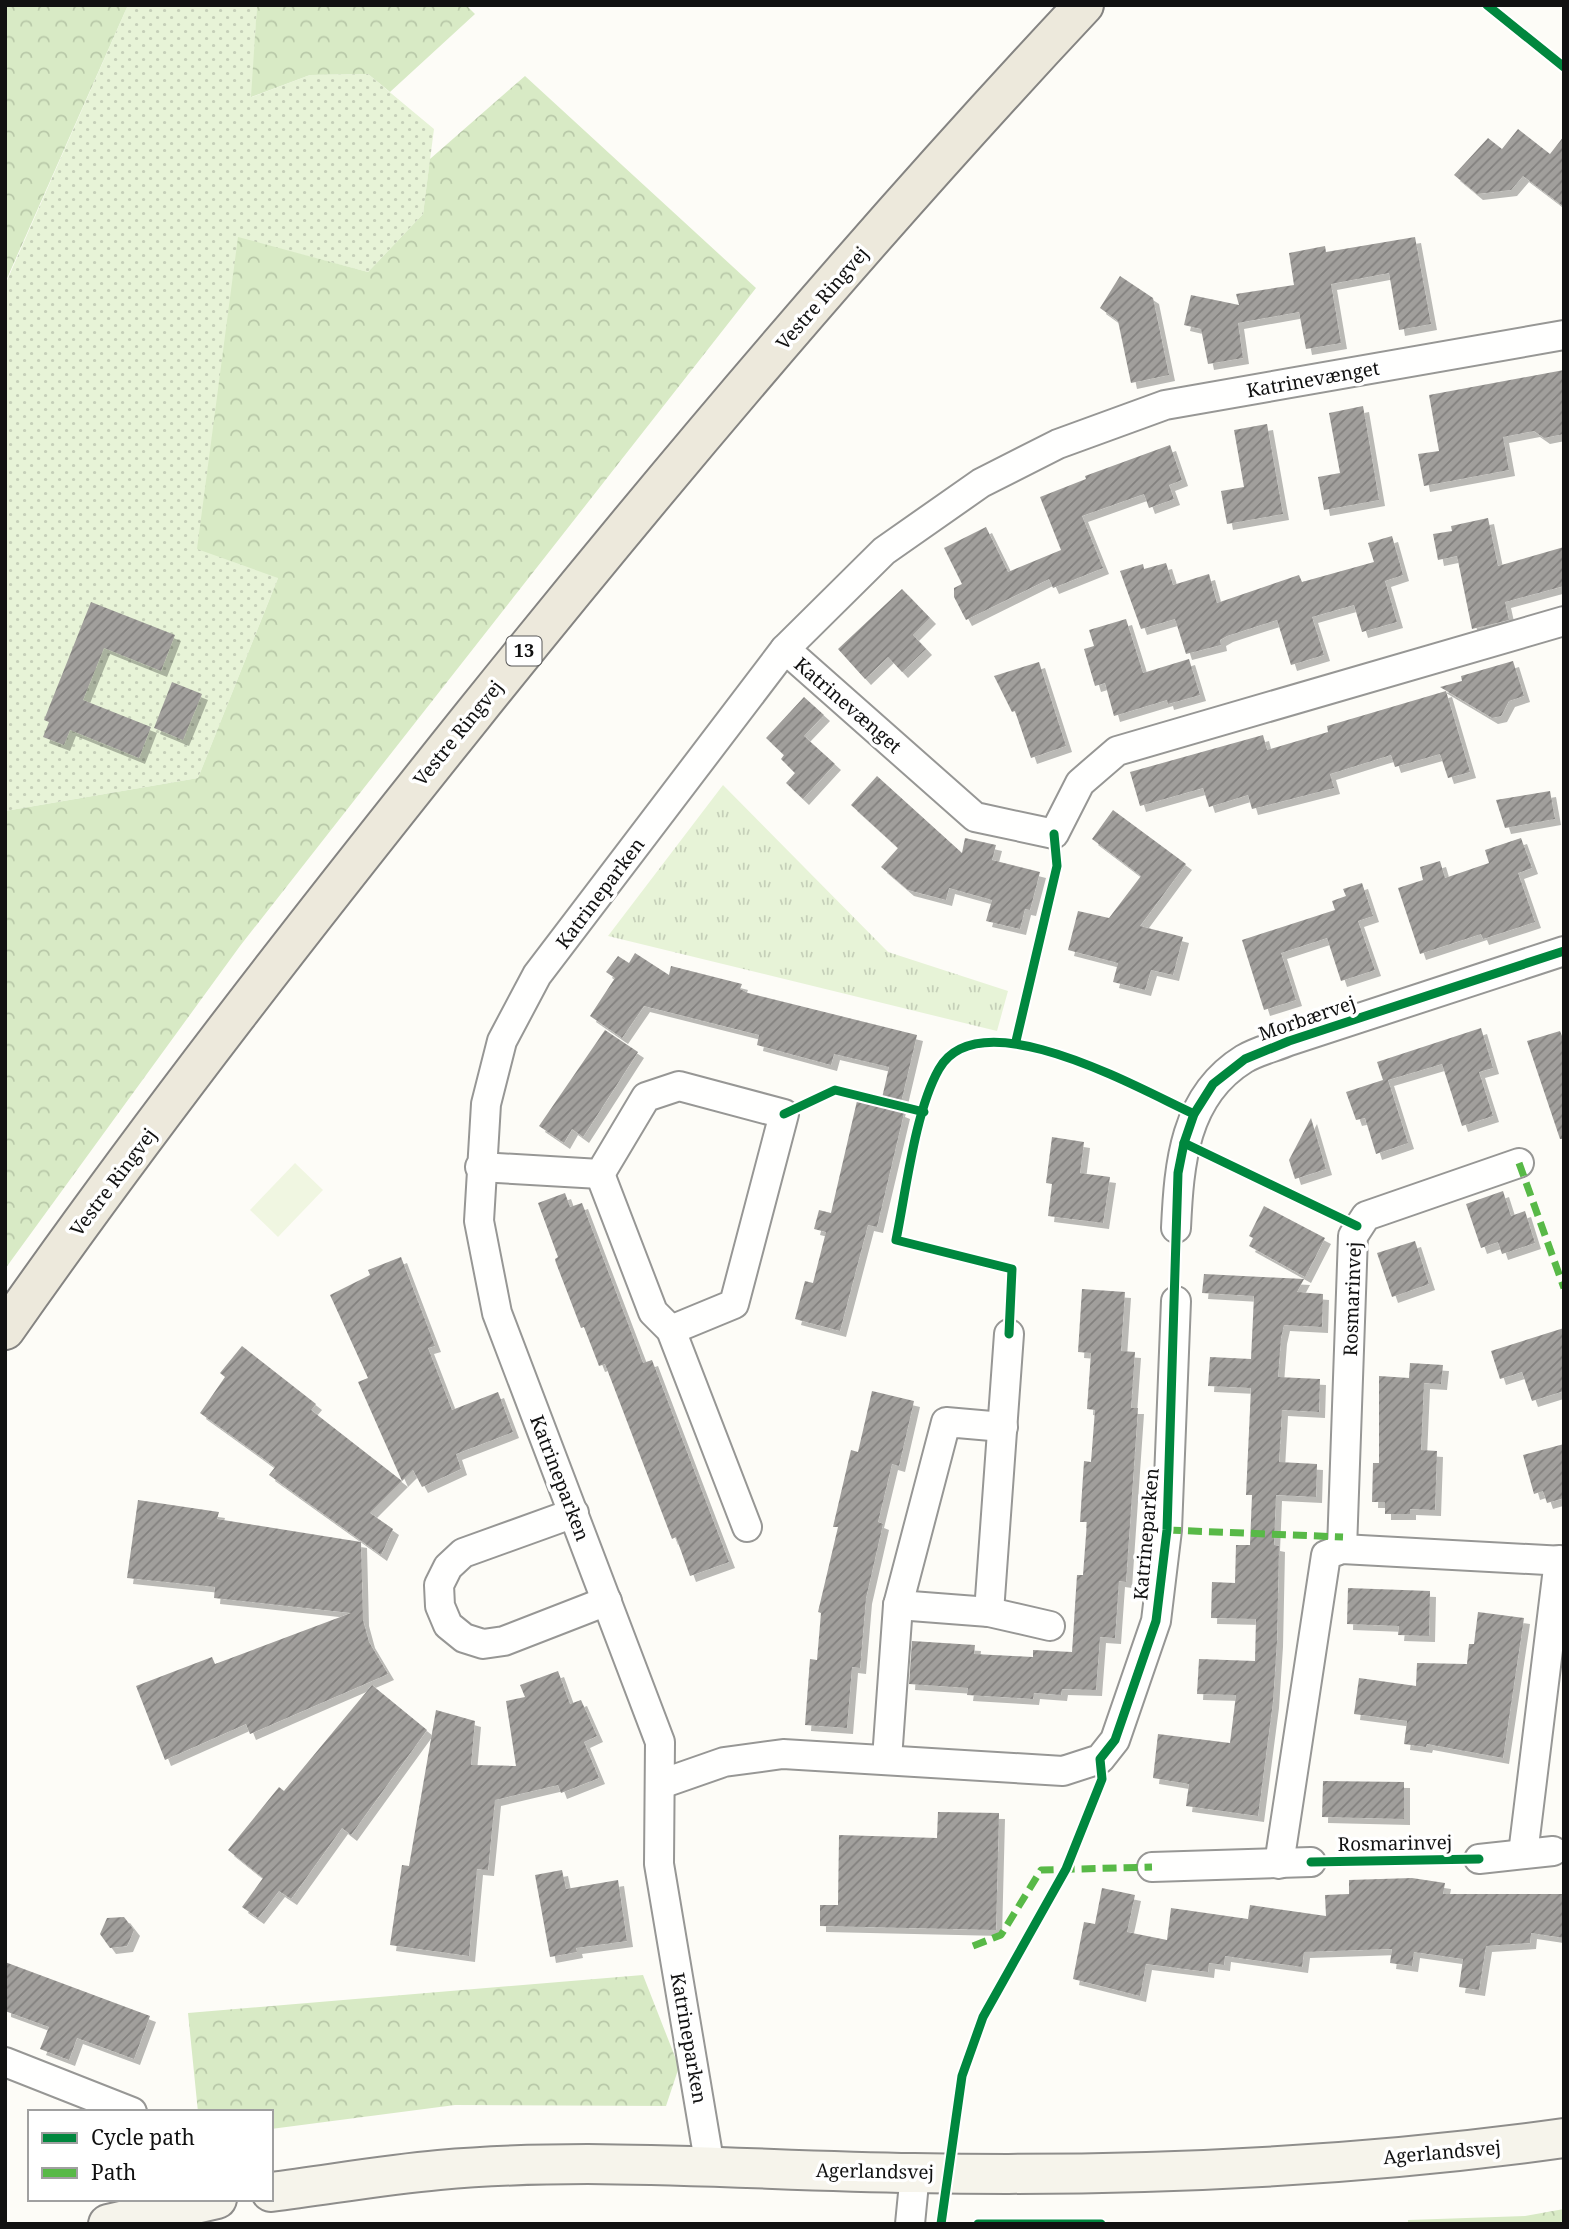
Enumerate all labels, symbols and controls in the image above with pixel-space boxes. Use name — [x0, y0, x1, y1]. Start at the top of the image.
street label: Vestre Ringvej — [770, 241, 874, 355]
street label: Katrinevænget — [1245, 354, 1382, 403]
road number: 13 — [506, 636, 542, 666]
street label: Katrinevænget — [789, 651, 907, 759]
street label: Vestre Ringvej — [407, 675, 509, 791]
street label: Katrineparken — [550, 832, 650, 954]
street label: Morbærvej — [1255, 989, 1359, 1047]
street label: Vestre Ringvej — [64, 1123, 162, 1241]
street label: Rosmarinvej — [1337, 1241, 1367, 1357]
street label: Katrineparken — [524, 1411, 596, 1545]
street label: Katrineparken — [1127, 1467, 1165, 1601]
street label: Rosmarinvej — [1337, 1829, 1453, 1857]
street label: Katrineparken — [665, 1970, 713, 2106]
legend — [28, 2110, 273, 2201]
text: Cycle path — [91, 2123, 195, 2151]
street label: Agerlandsvej — [1382, 2134, 1502, 2170]
street label: Agerlandsvej — [816, 2157, 934, 2185]
text: Path — [91, 2158, 136, 2186]

